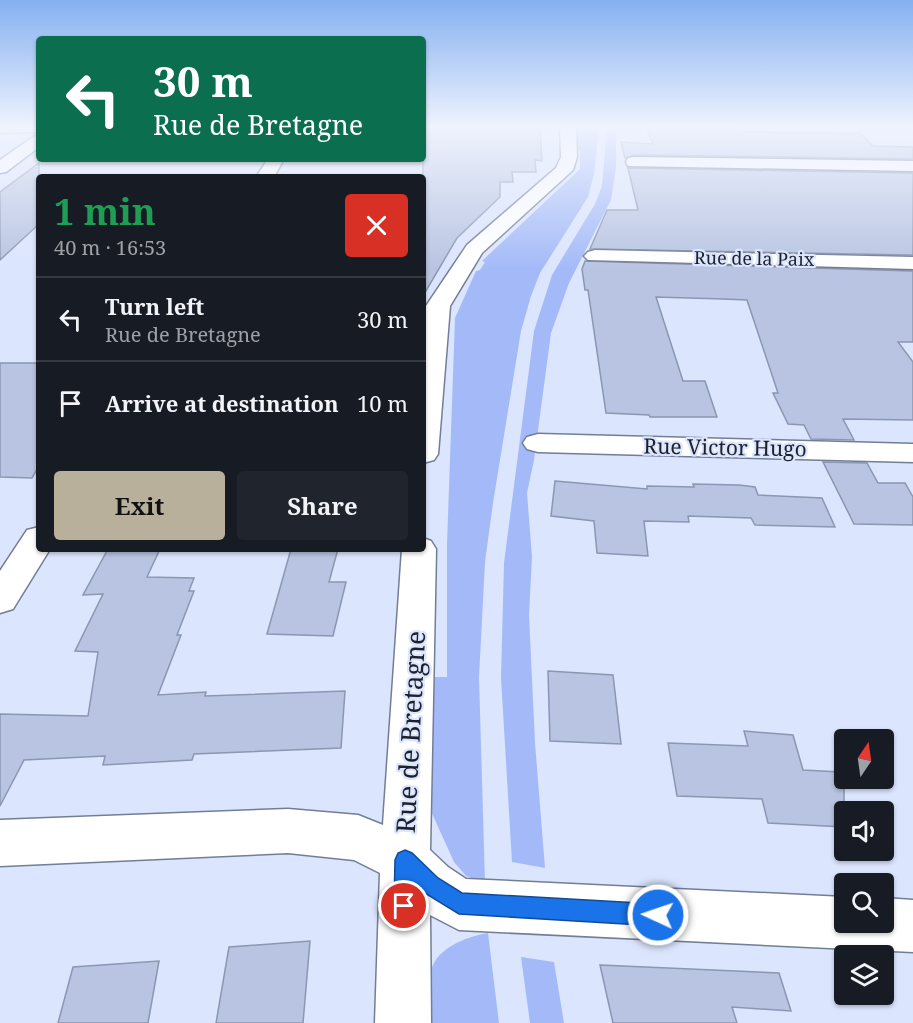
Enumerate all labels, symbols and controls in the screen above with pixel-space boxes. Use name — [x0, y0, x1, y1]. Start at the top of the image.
text: 30 m — [153, 52, 253, 109]
icon: left — [54, 60, 132, 138]
text: Rue de Bretagne — [153, 106, 363, 143]
text: 1 min — [54, 187, 156, 236]
button: close — [345, 194, 408, 257]
text: 40 m · 16:53 — [54, 234, 166, 261]
street label: Rue de la Paix — [694, 245, 815, 271]
text: Turn left — [105, 291, 204, 321]
icon: left — [54, 303, 87, 336]
text: 30 m — [357, 304, 408, 334]
text: Rue de Bretagne — [105, 321, 261, 348]
icon: arrive — [54, 387, 87, 420]
text: Arrive at destination — [105, 388, 339, 418]
text: 10 m — [357, 388, 408, 418]
street label: Rue Victor Hugo — [643, 432, 807, 462]
button: Exit — [54, 471, 225, 540]
button: Share — [237, 471, 408, 540]
street label: Rue de Bretagne — [387, 630, 433, 834]
north arrow — [834, 729, 894, 789]
map controls — [834, 729, 894, 1005]
button: sound — [834, 801, 894, 861]
button: search — [834, 873, 894, 933]
pin — [378, 880, 429, 931]
position arrow — [626, 883, 690, 947]
icon: arrive — [387, 889, 420, 922]
button: layers — [834, 945, 894, 1005]

